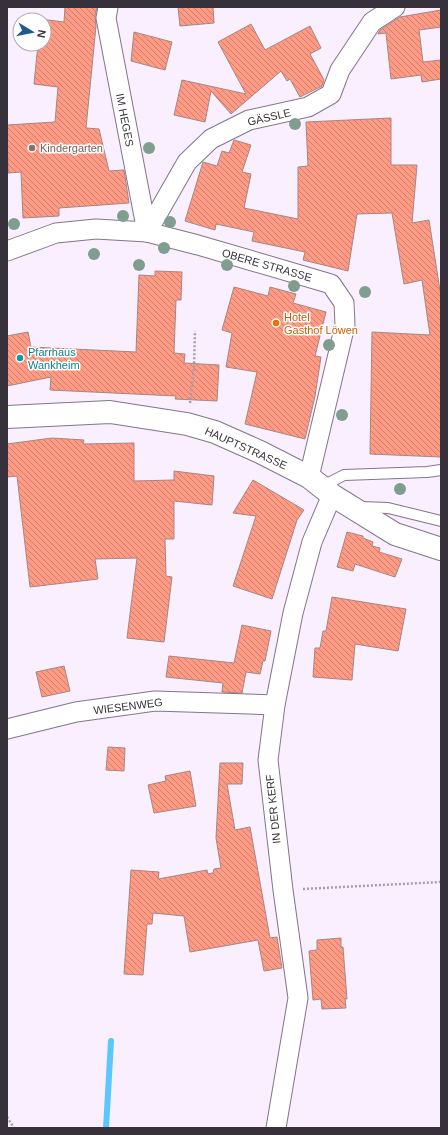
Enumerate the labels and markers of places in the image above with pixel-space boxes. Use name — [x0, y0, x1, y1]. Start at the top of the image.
place label: Kindergarten — [40, 142, 103, 154]
marker: Kindergarten — [27, 143, 37, 153]
place label: Hotel Gasthof Löwen — [284, 311, 358, 336]
marker: Hotel Gasthof Löwen — [271, 318, 281, 328]
place label: Pfarrhaus Wankheim — [28, 346, 80, 371]
marker: Pfarrhaus Wankheim — [15, 353, 25, 363]

